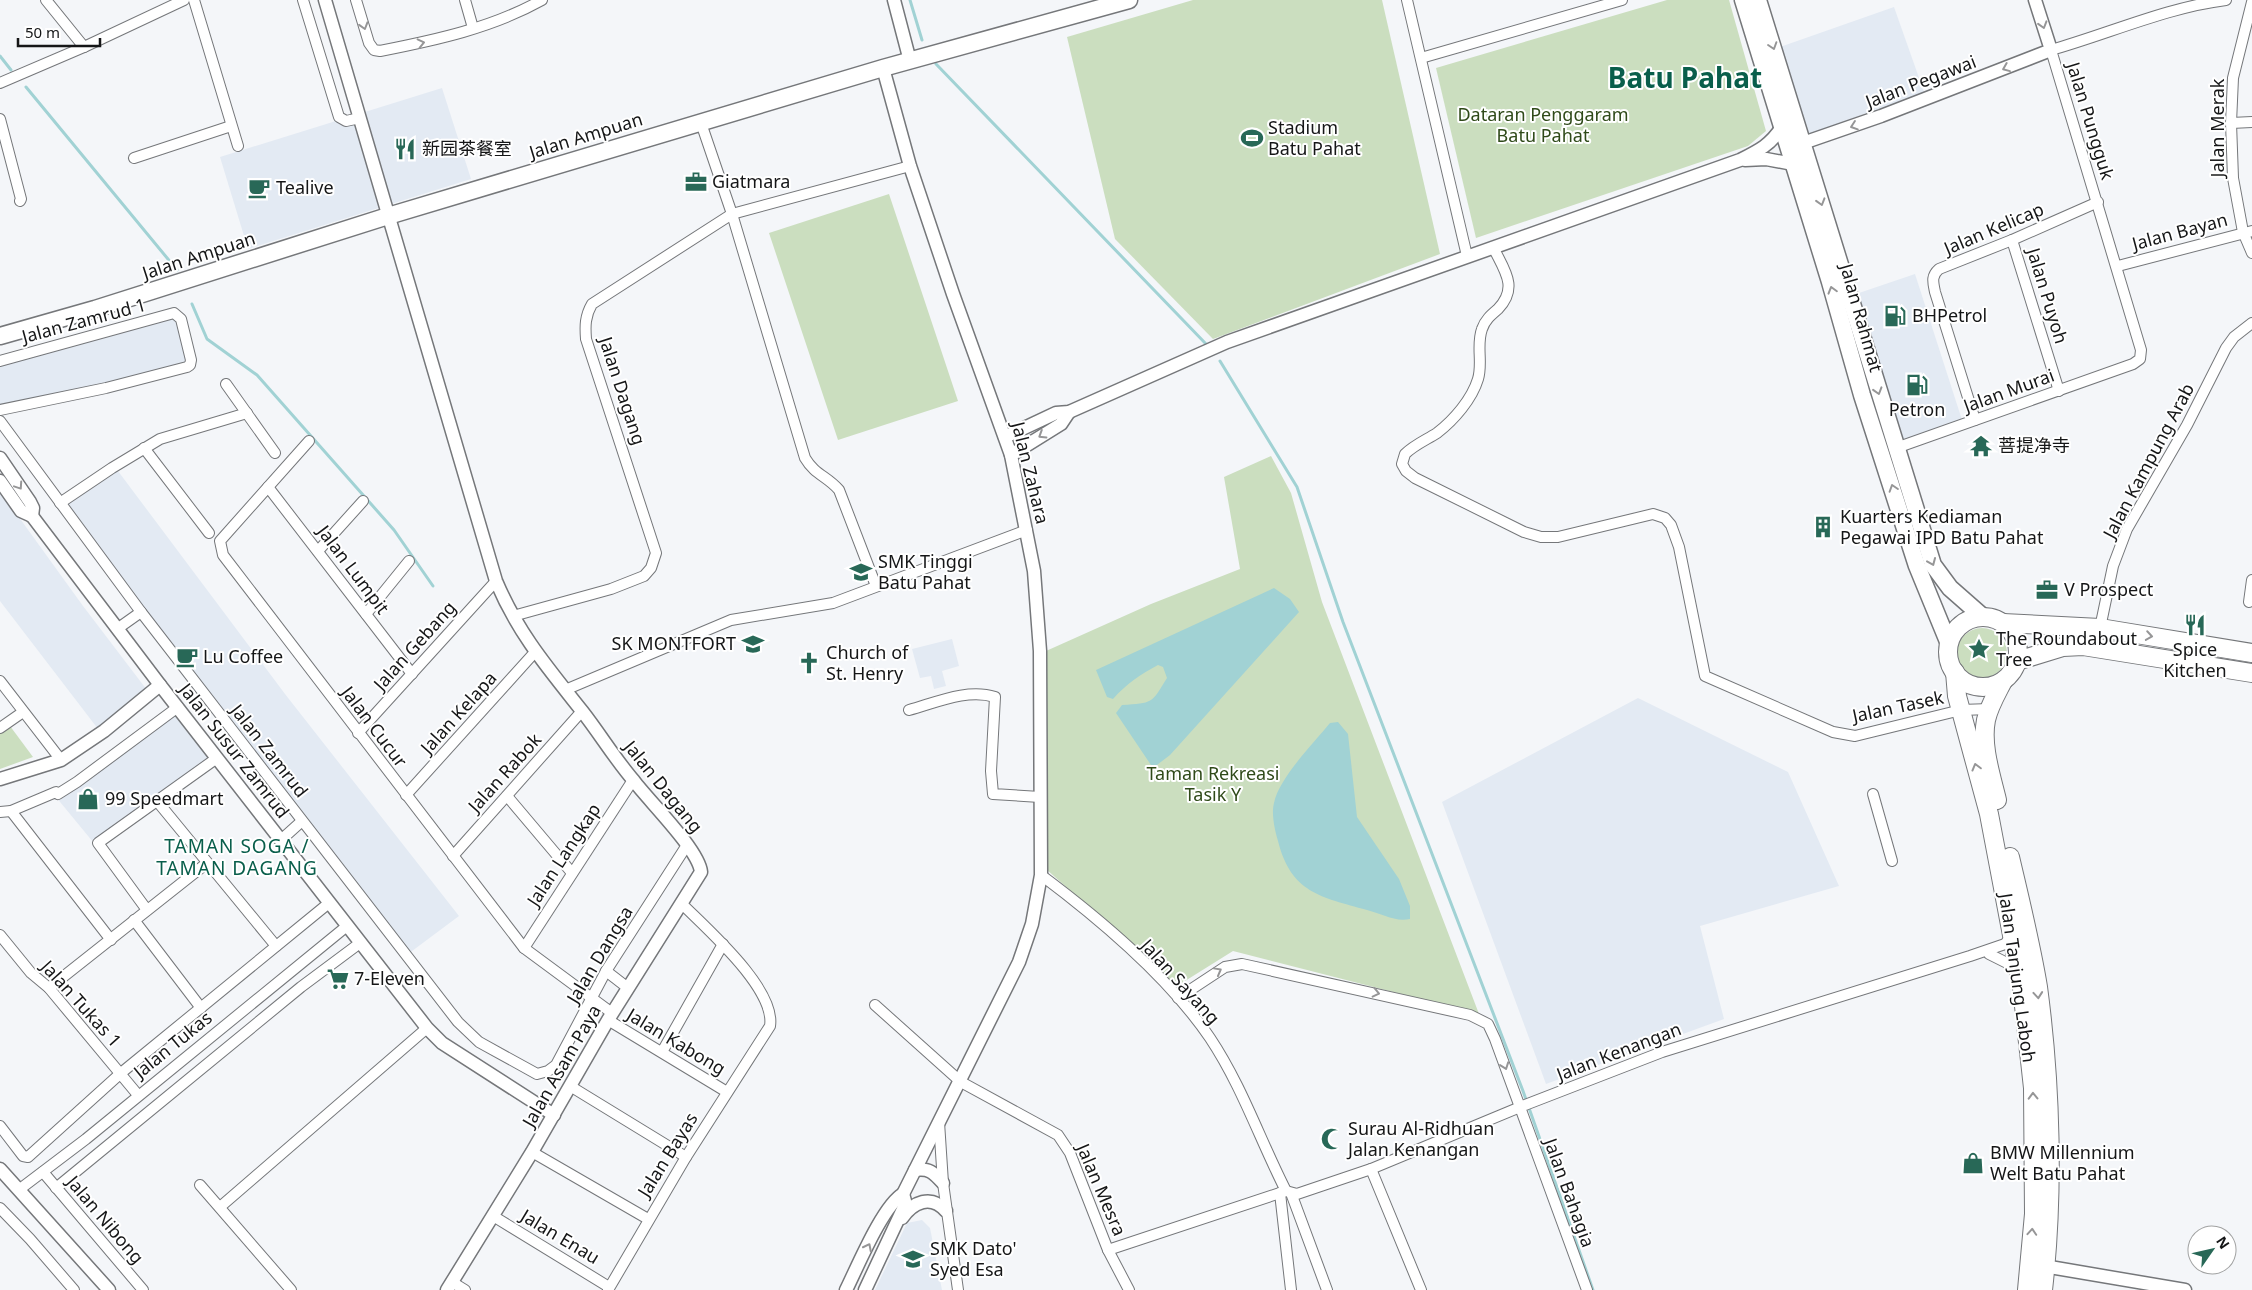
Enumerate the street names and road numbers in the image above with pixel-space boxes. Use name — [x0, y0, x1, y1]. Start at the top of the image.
street label: Jalan Pegawai — [1860, 49, 1979, 114]
street label: Jalan Pungguk — [2061, 57, 2120, 183]
street label: Jalan Merak — [2205, 78, 2229, 179]
street label: Jalan Ampuan — [524, 106, 645, 164]
street label: Jalan Kelicap — [1938, 196, 2047, 261]
street label: Jalan Bayan — [2127, 207, 2230, 256]
street label: Jalan Ampuan — [137, 226, 258, 285]
street label: Jalan Puyoh — [2021, 243, 2074, 346]
street label: Jalan Rahmat — [1835, 259, 1889, 375]
street label: Jalan Zamrud 1 — [17, 292, 148, 349]
street label: Jalan Dagang — [594, 332, 652, 448]
street label: Jalan Murai — [1958, 363, 2057, 418]
street label: Jalan Kampung Arab — [2096, 379, 2199, 544]
street label: Jalan Zahara — [1006, 417, 1055, 526]
street label: Jalan Lumpit — [311, 519, 395, 619]
street label: Jalan Gebang — [366, 596, 461, 697]
street label: Jalan Kelapa — [414, 666, 502, 760]
street label: Jalan Susur Zamrud — [173, 676, 295, 823]
street label: Jalan Cucur — [335, 680, 413, 772]
street label: Jalan Tasek — [1848, 685, 1946, 728]
street label: Jalan Zamrud — [224, 697, 314, 802]
street label: Jalan Rabok — [461, 727, 546, 818]
street label: Jalan Dagang — [618, 734, 708, 838]
street label: Jalan Langkap — [520, 798, 605, 912]
street label: Jalan Tanjung Laboh — [1994, 890, 2042, 1064]
street label: Jalan Dangsa — [560, 901, 638, 1009]
street label: Jalan Sayang — [1135, 932, 1225, 1029]
street label: Jalan Tukas 1 — [35, 953, 127, 1052]
street label: Jalan Asam Paya — [515, 1000, 606, 1133]
street label: Jalan Kabong — [621, 1001, 730, 1080]
street label: Jalan Tukas — [127, 1005, 216, 1084]
street label: Jalan Kenangan — [1551, 1016, 1684, 1087]
street label: Jalan Bayas — [631, 1108, 703, 1203]
street label: Jalan Bahagia — [1538, 1133, 1601, 1251]
street label: Jalan Mesra — [1071, 1138, 1132, 1239]
street label: Jalan Nibong — [61, 1169, 150, 1268]
street label: Jalan Enau — [515, 1202, 604, 1269]

